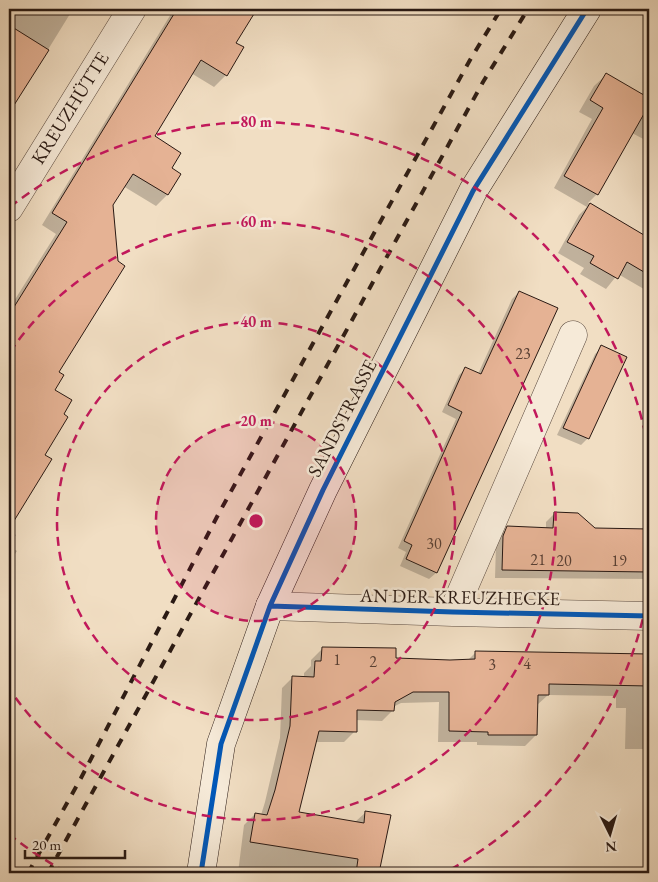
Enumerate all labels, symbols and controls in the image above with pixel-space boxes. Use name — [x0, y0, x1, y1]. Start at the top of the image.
street label: KREUZHÜTTE — [25, 47, 115, 169]
text: 80 m — [240, 112, 272, 131]
text: 60 m — [240, 212, 272, 231]
text: 40 m — [240, 312, 272, 331]
house number: 23 — [515, 343, 531, 364]
street label: SANDSTRASSE — [302, 355, 382, 481]
text: 20 m — [240, 411, 272, 430]
centre of rings — [247, 512, 265, 530]
house number: 30 — [426, 533, 442, 554]
house number: 21 — [530, 549, 546, 570]
house number: 20 — [556, 550, 572, 571]
house number: 19 — [611, 550, 627, 571]
street label: AN DER KREUZHECKE — [359, 583, 561, 611]
house number: 1 — [333, 649, 341, 670]
house number: 2 — [369, 651, 377, 672]
house number: 4 — [523, 653, 531, 674]
house number: 3 — [488, 654, 496, 675]
north arrow — [586, 810, 636, 860]
scale bar — [25, 827, 125, 859]
text: 20 m — [32, 835, 61, 854]
text: N — [604, 837, 618, 856]

